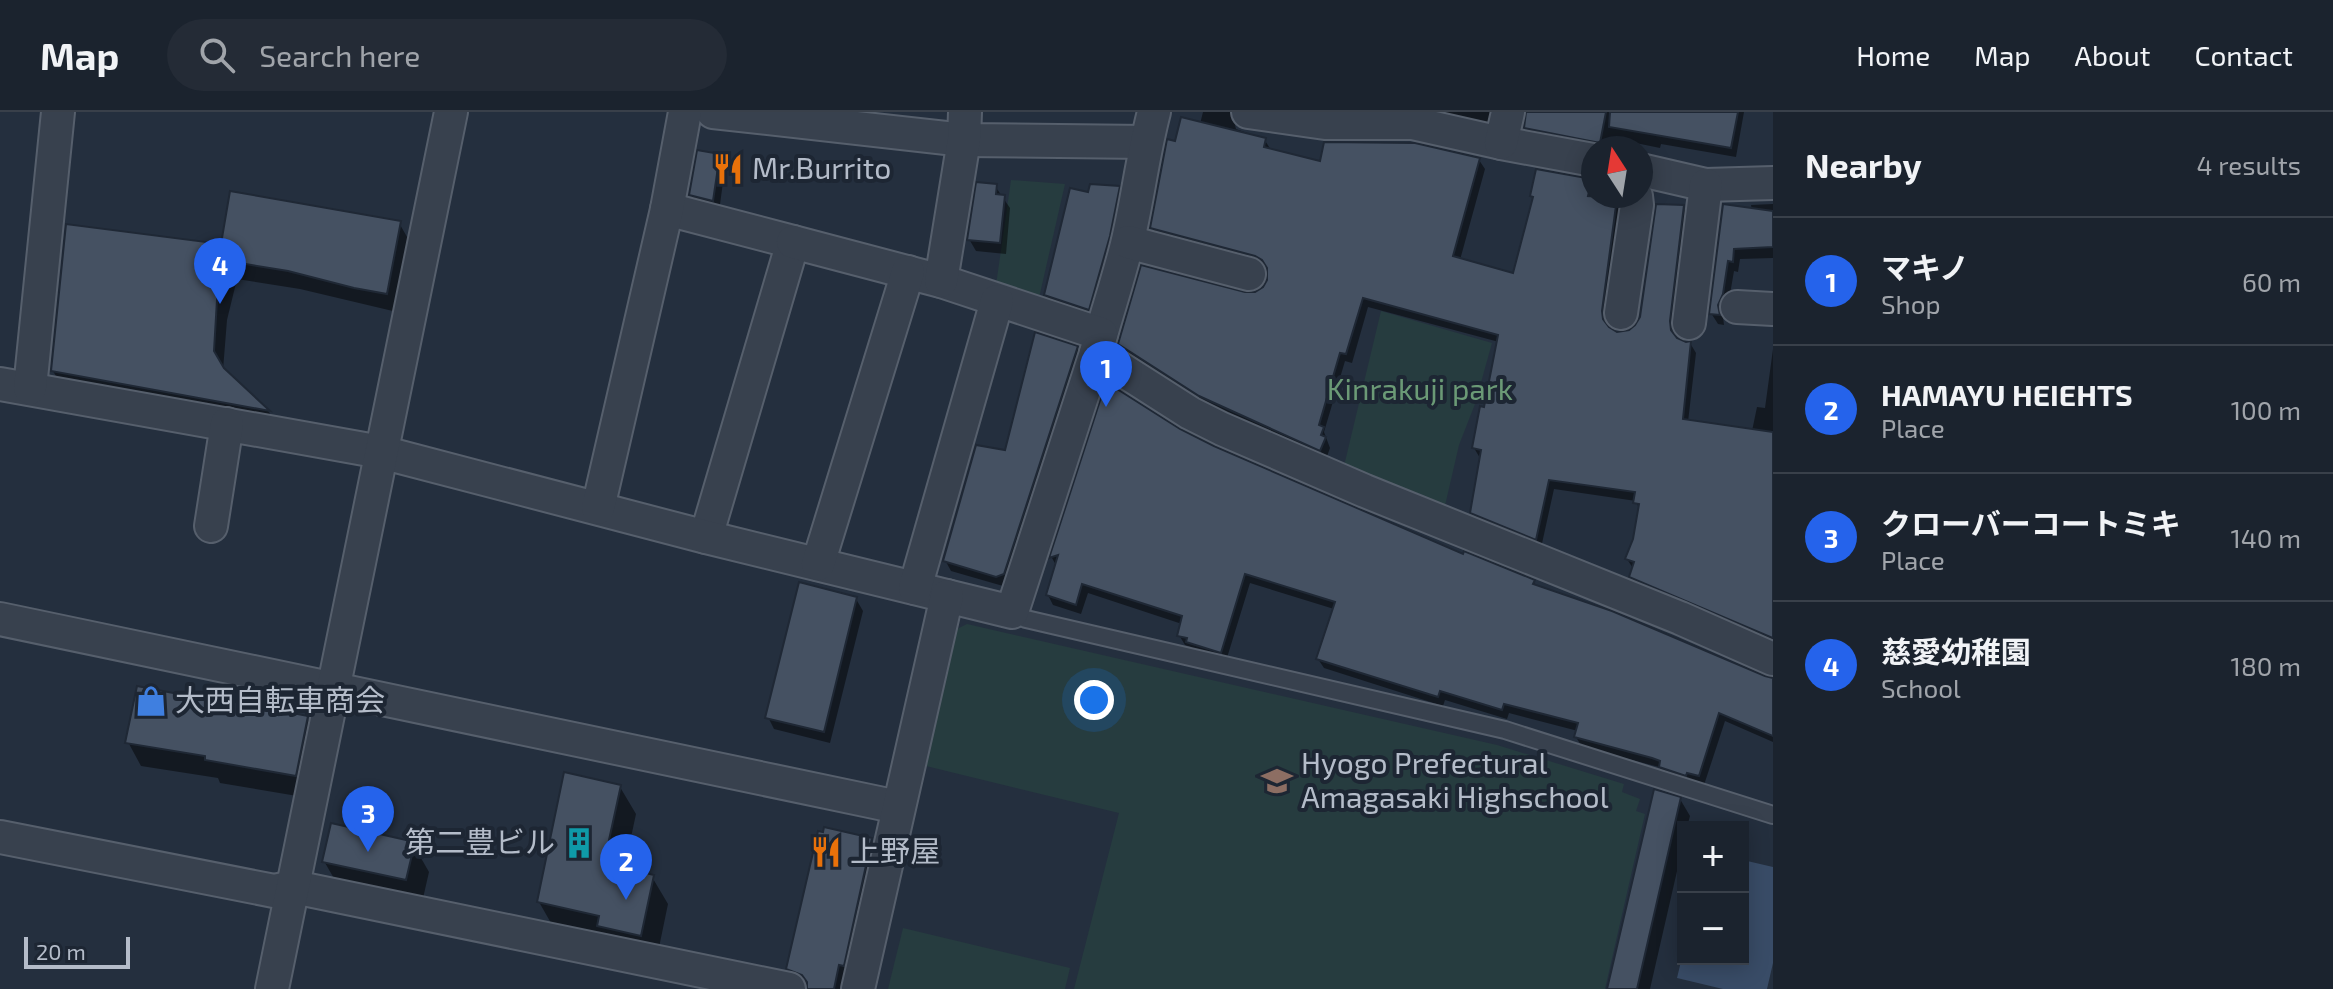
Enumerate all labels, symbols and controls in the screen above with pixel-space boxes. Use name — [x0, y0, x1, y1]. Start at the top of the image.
search box — [167, 19, 727, 91]
text: Map — [40, 32, 119, 78]
icon: search — [195, 33, 239, 77]
text: Search here — [259, 37, 420, 73]
text: Home — [1856, 38, 1930, 72]
text: Map — [1974, 38, 2031, 72]
text: About — [2075, 38, 2150, 72]
text: Contact — [2194, 38, 2293, 72]
north arrow — [1581, 136, 1653, 208]
text: Nearby — [1805, 144, 1922, 185]
place label: Mr.Burrito — [752, 149, 891, 185]
text: 4 results — [2196, 149, 2301, 180]
restaurant icon: Mr.Burrito — [711, 152, 745, 186]
pin: 4 — [194, 238, 246, 304]
text: マキノ — [1881, 249, 1969, 285]
text: 1 — [1825, 266, 1837, 297]
text: 60 m — [2242, 266, 2301, 297]
text: Shop — [1881, 288, 1941, 319]
pin: 1 — [1080, 341, 1132, 407]
park label: Kinrakuji park — [1327, 370, 1513, 406]
text: HAMAYU HEIEHTS — [1881, 376, 2133, 412]
text: 2 — [1823, 394, 1839, 425]
text: 100 m — [2231, 394, 2301, 425]
text: Place — [1881, 412, 1945, 443]
text: クローバーコートミキ — [1881, 505, 2181, 541]
text: 3 — [1824, 522, 1838, 553]
text: 140 m — [2230, 522, 2301, 553]
text: Place — [1881, 544, 1945, 575]
text: 慈愛幼稚園 — [1881, 633, 2031, 669]
text: 4 — [1823, 650, 1839, 681]
text: 180 m — [2231, 650, 2301, 681]
text: School — [1881, 672, 1961, 703]
your location — [1074, 680, 1114, 720]
place label: 大西自転車商会 — [175, 681, 385, 717]
shop icon: 大西自転車商会 — [134, 684, 168, 718]
place label: Hyogo Prefectural Amagasaki Highschool — [1301, 744, 1609, 814]
school or university icon: Hyogo Prefectural Amagasaki Highschool — [1260, 764, 1294, 798]
pin: 3 — [342, 786, 394, 852]
map controls — [1677, 821, 1749, 965]
button: + — [1677, 821, 1749, 893]
place label: 第二豊ビル — [405, 823, 555, 859]
building icon: 第二豊ビル — [562, 826, 596, 860]
place label: 上野屋 — [850, 832, 940, 868]
pin: 2 — [600, 834, 652, 900]
restaurant icon: 上野屋 — [809, 835, 843, 869]
button: − — [1677, 893, 1749, 965]
scale bar — [24, 933, 130, 969]
text: 20 m — [36, 938, 86, 964]

